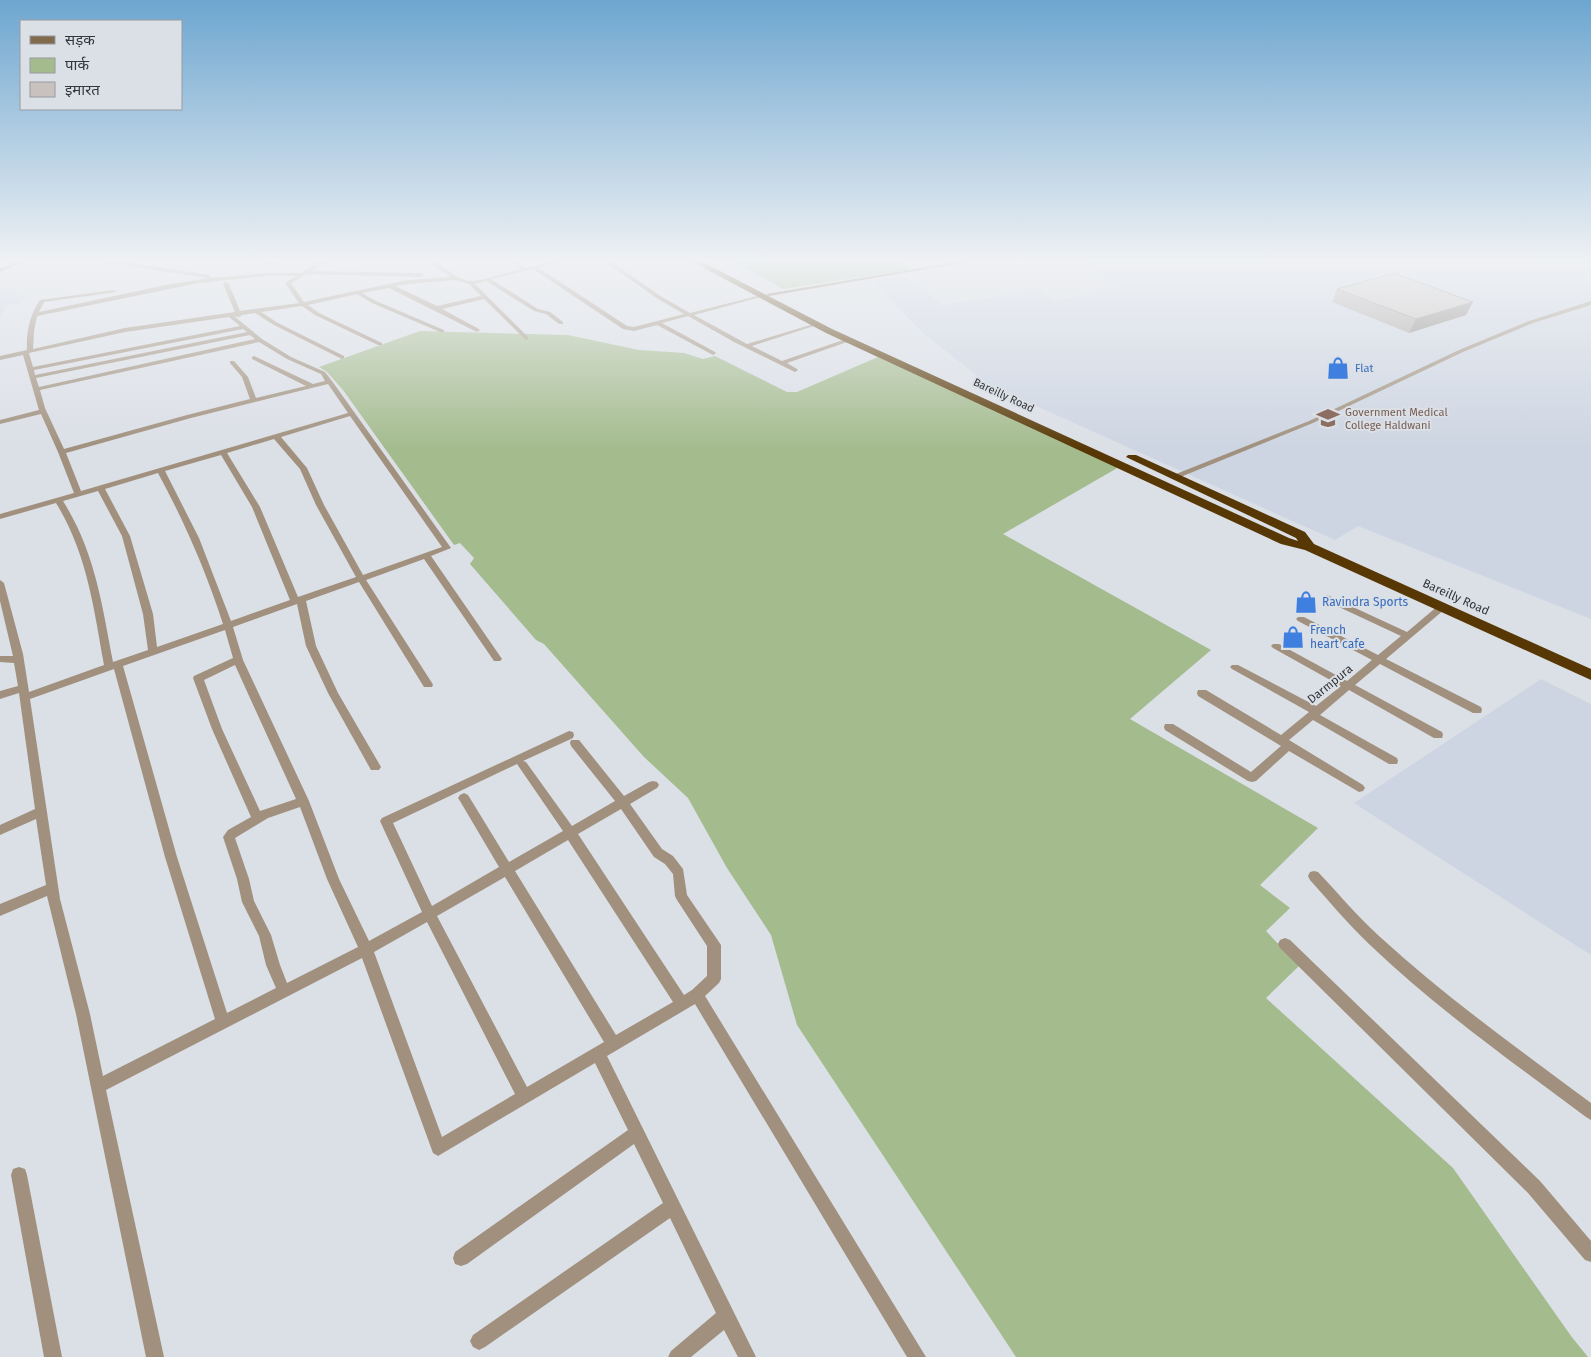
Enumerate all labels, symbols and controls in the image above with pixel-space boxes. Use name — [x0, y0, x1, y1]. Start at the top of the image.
legend — [20, 20, 182, 110]
text: सड़क — [65, 31, 95, 49]
text: पार्क — [65, 56, 89, 74]
text: इमारत — [65, 81, 100, 99]
shop icon: Flat — [1325, 355, 1351, 381]
place label: Flat — [1355, 362, 1373, 375]
street label: Bareilly Road — [971, 376, 1036, 415]
school or university icon: Government Medical College Haldwani — [1315, 405, 1341, 431]
place label: Government Medical College Haldwani — [1345, 406, 1448, 432]
street label: Bareilly Road — [1420, 576, 1492, 618]
shop icon: Ravindra Sports — [1293, 589, 1319, 615]
place label: Ravindra Sports — [1322, 595, 1409, 609]
place label: French heart cafe — [1310, 623, 1365, 651]
shop icon: French heart cafe — [1280, 624, 1306, 650]
street label: Darmpura — [1305, 662, 1355, 706]

